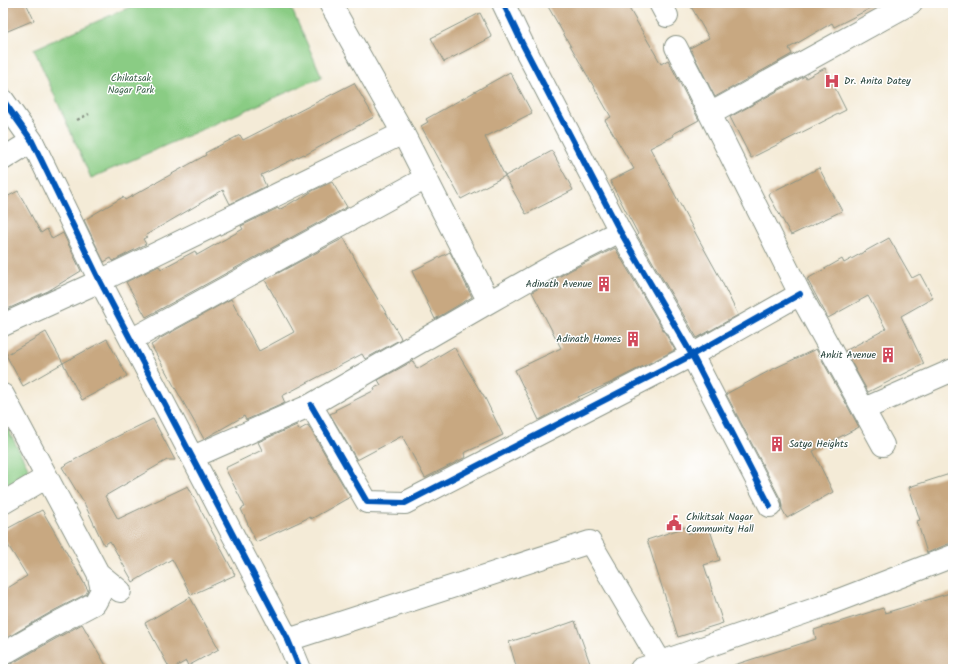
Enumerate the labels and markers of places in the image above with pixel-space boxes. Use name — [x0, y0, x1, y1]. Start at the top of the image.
hospital icon: Dr. Anita Datey — [823, 72, 841, 90]
place label: Dr. Anita Datey — [844, 73, 911, 89]
building icon: Adinath Avenue — [595, 275, 613, 293]
place label: Adinath Avenue — [526, 276, 592, 292]
building icon: Adinath Homes — [624, 330, 642, 348]
place label: Adinath Homes — [556, 331, 622, 347]
building icon: Ankit Avenue — [879, 346, 897, 364]
place label: Ankit Avenue — [820, 347, 876, 363]
building icon: Satya Heights — [768, 435, 786, 453]
place label: Satya Heights — [789, 436, 849, 452]
place label: Chikitsak Nagar Community Hall — [686, 509, 754, 537]
public building icon: Chikitsak Nagar Community Hall — [665, 514, 683, 532]

